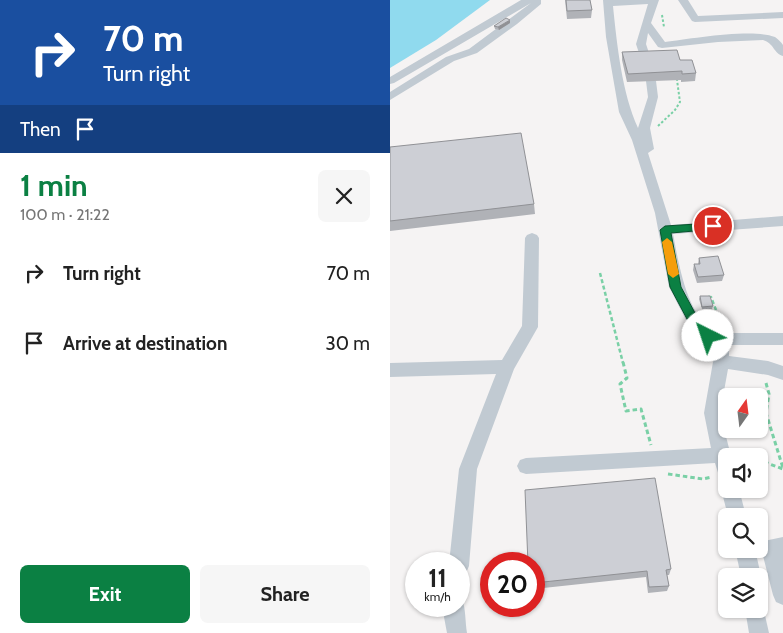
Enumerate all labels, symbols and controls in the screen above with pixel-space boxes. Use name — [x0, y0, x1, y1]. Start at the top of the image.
text: 70 m — [103, 17, 184, 60]
icon: right — [20, 20, 85, 85]
text: Turn right — [103, 60, 190, 87]
icon: arrive — [71, 115, 99, 143]
text: Then — [20, 118, 61, 141]
text: 1 min — [20, 167, 88, 204]
button: close — [318, 170, 370, 222]
text: 100 m · 21:22 — [20, 205, 110, 224]
pin — [692, 205, 734, 247]
icon: arrive — [699, 212, 727, 240]
icon: right — [20, 259, 48, 287]
text: Turn right — [63, 262, 141, 285]
text: 70 m — [326, 262, 370, 285]
position arrow — [681, 309, 733, 361]
icon: arrive — [20, 329, 48, 357]
text: Arrive at destination — [63, 332, 227, 355]
text: 30 m — [326, 332, 370, 355]
north arrow — [718, 388, 768, 438]
map controls — [718, 388, 768, 618]
button: sound — [718, 448, 768, 498]
button: search — [718, 508, 768, 558]
speed limit sign: 20 — [480, 552, 545, 617]
text: 11 — [428, 563, 447, 593]
button: Exit — [20, 565, 190, 623]
button: Share — [200, 565, 370, 623]
button: layers — [718, 568, 768, 618]
text: km/h — [424, 589, 451, 604]

